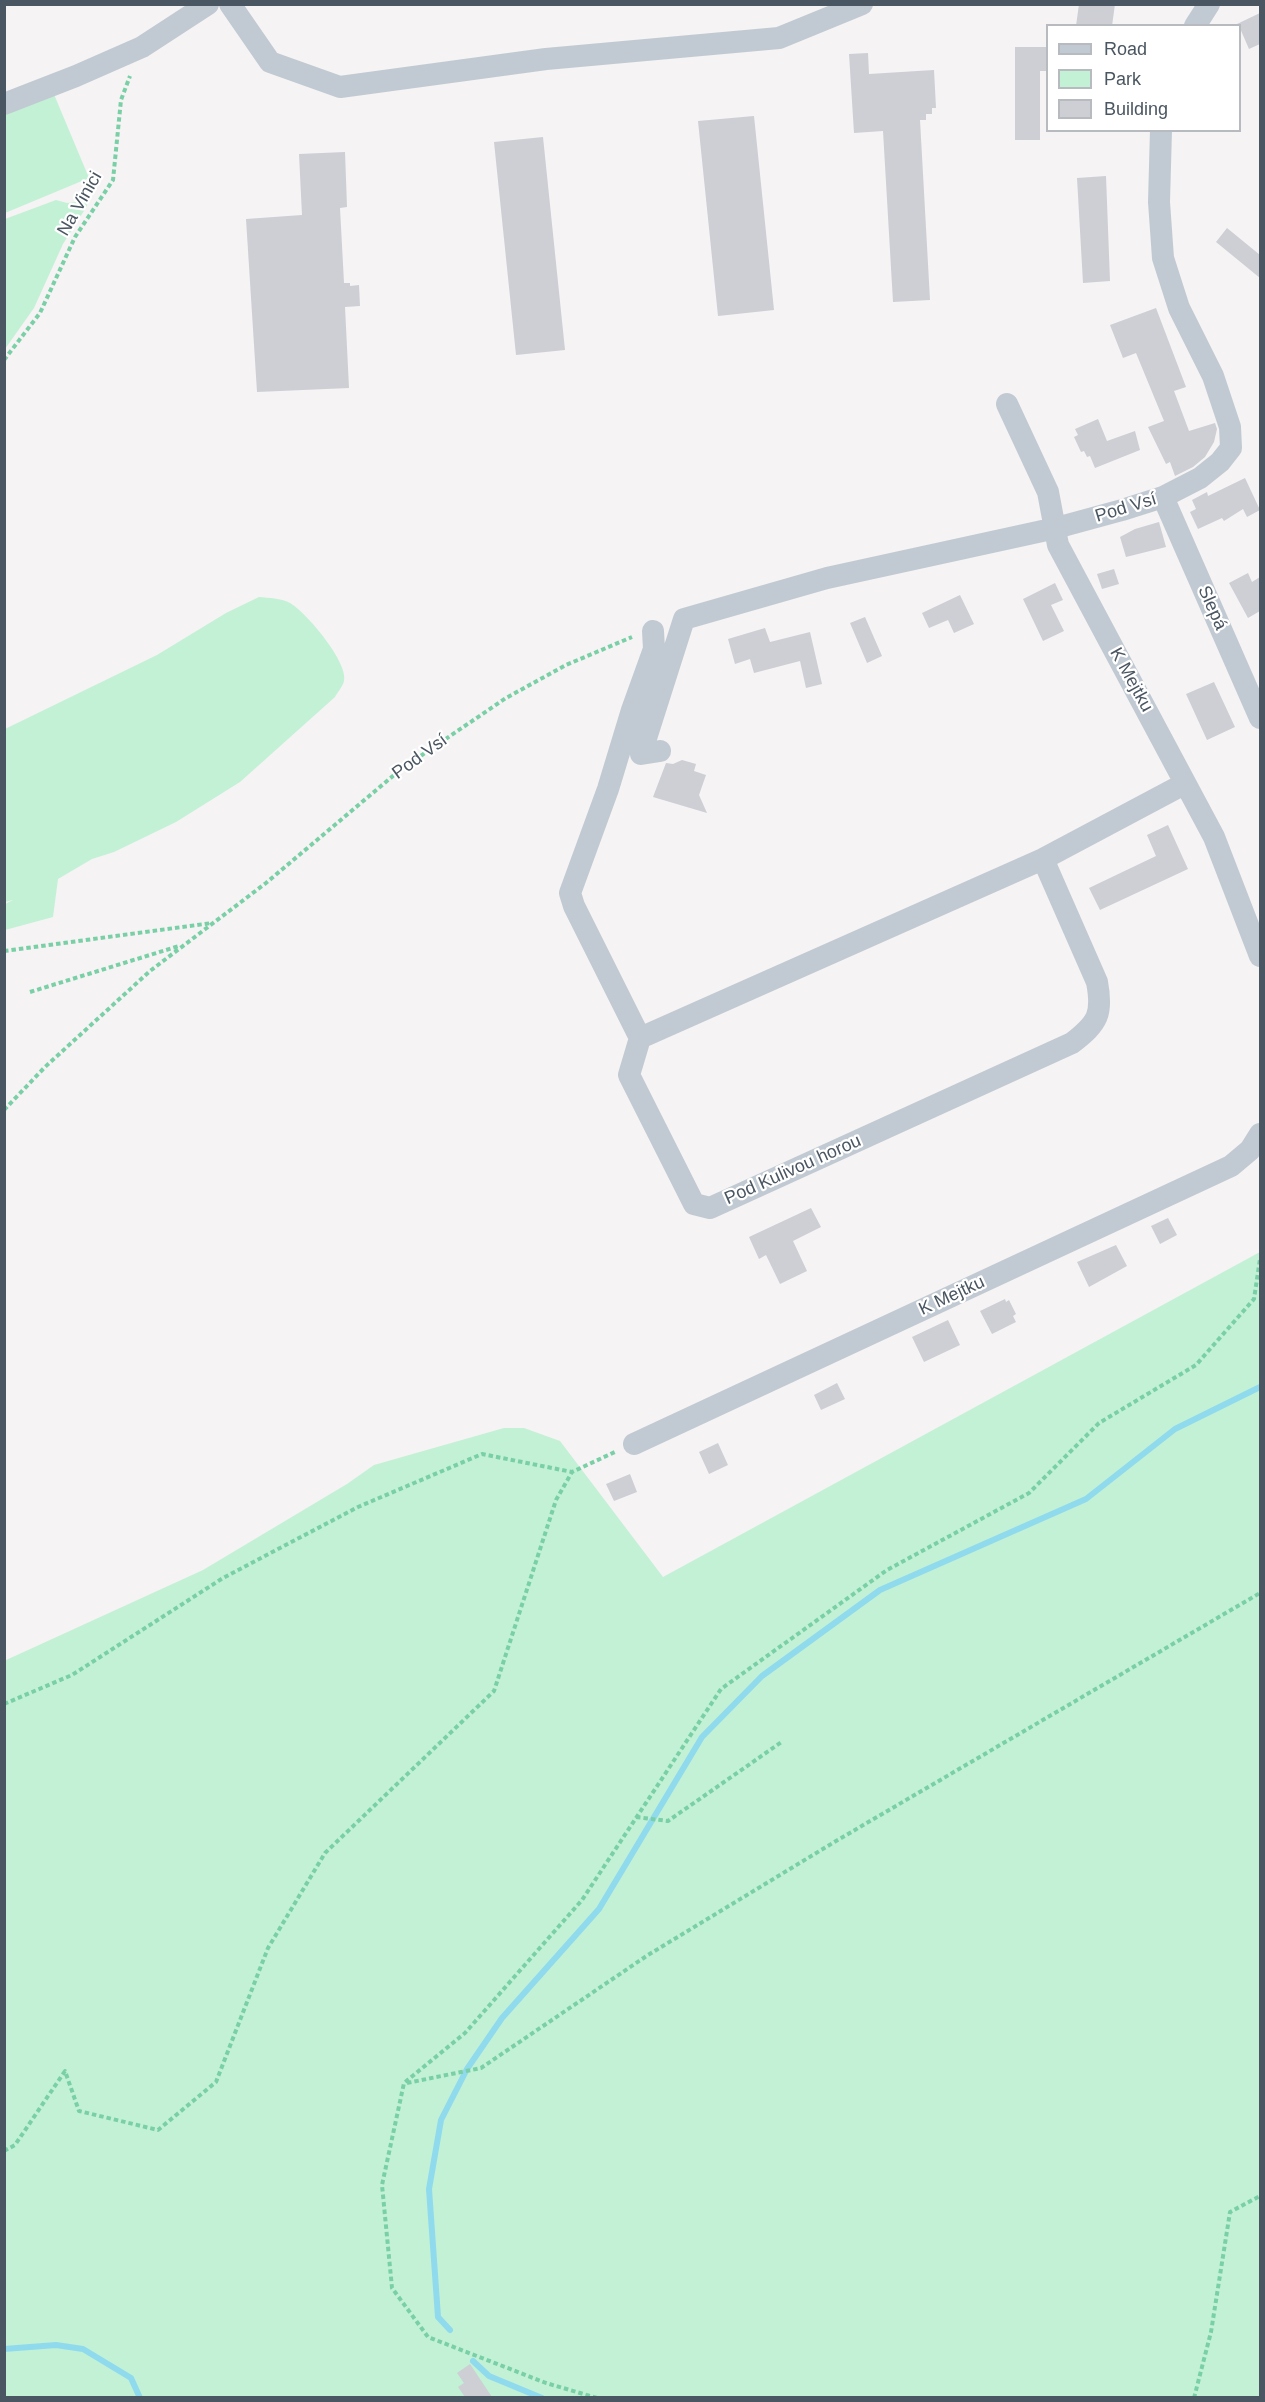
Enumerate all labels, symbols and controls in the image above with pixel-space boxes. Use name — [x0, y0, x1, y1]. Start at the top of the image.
legend — [1046, 24, 1241, 132]
text: Road — [1104, 39, 1147, 59]
text: Park — [1104, 69, 1141, 89]
text: Building — [1104, 99, 1168, 119]
street label: Na Vinici — [53, 168, 107, 240]
street label: Pod Vsí — [1093, 488, 1159, 528]
street label: Slepá — [1193, 583, 1231, 633]
street label: K Mejtku — [1105, 644, 1157, 716]
street label: Pod Vsí — [388, 730, 452, 784]
street label: Pod Kulivou horou — [721, 1130, 865, 1210]
street label: K Mejtku — [916, 1271, 988, 1321]

